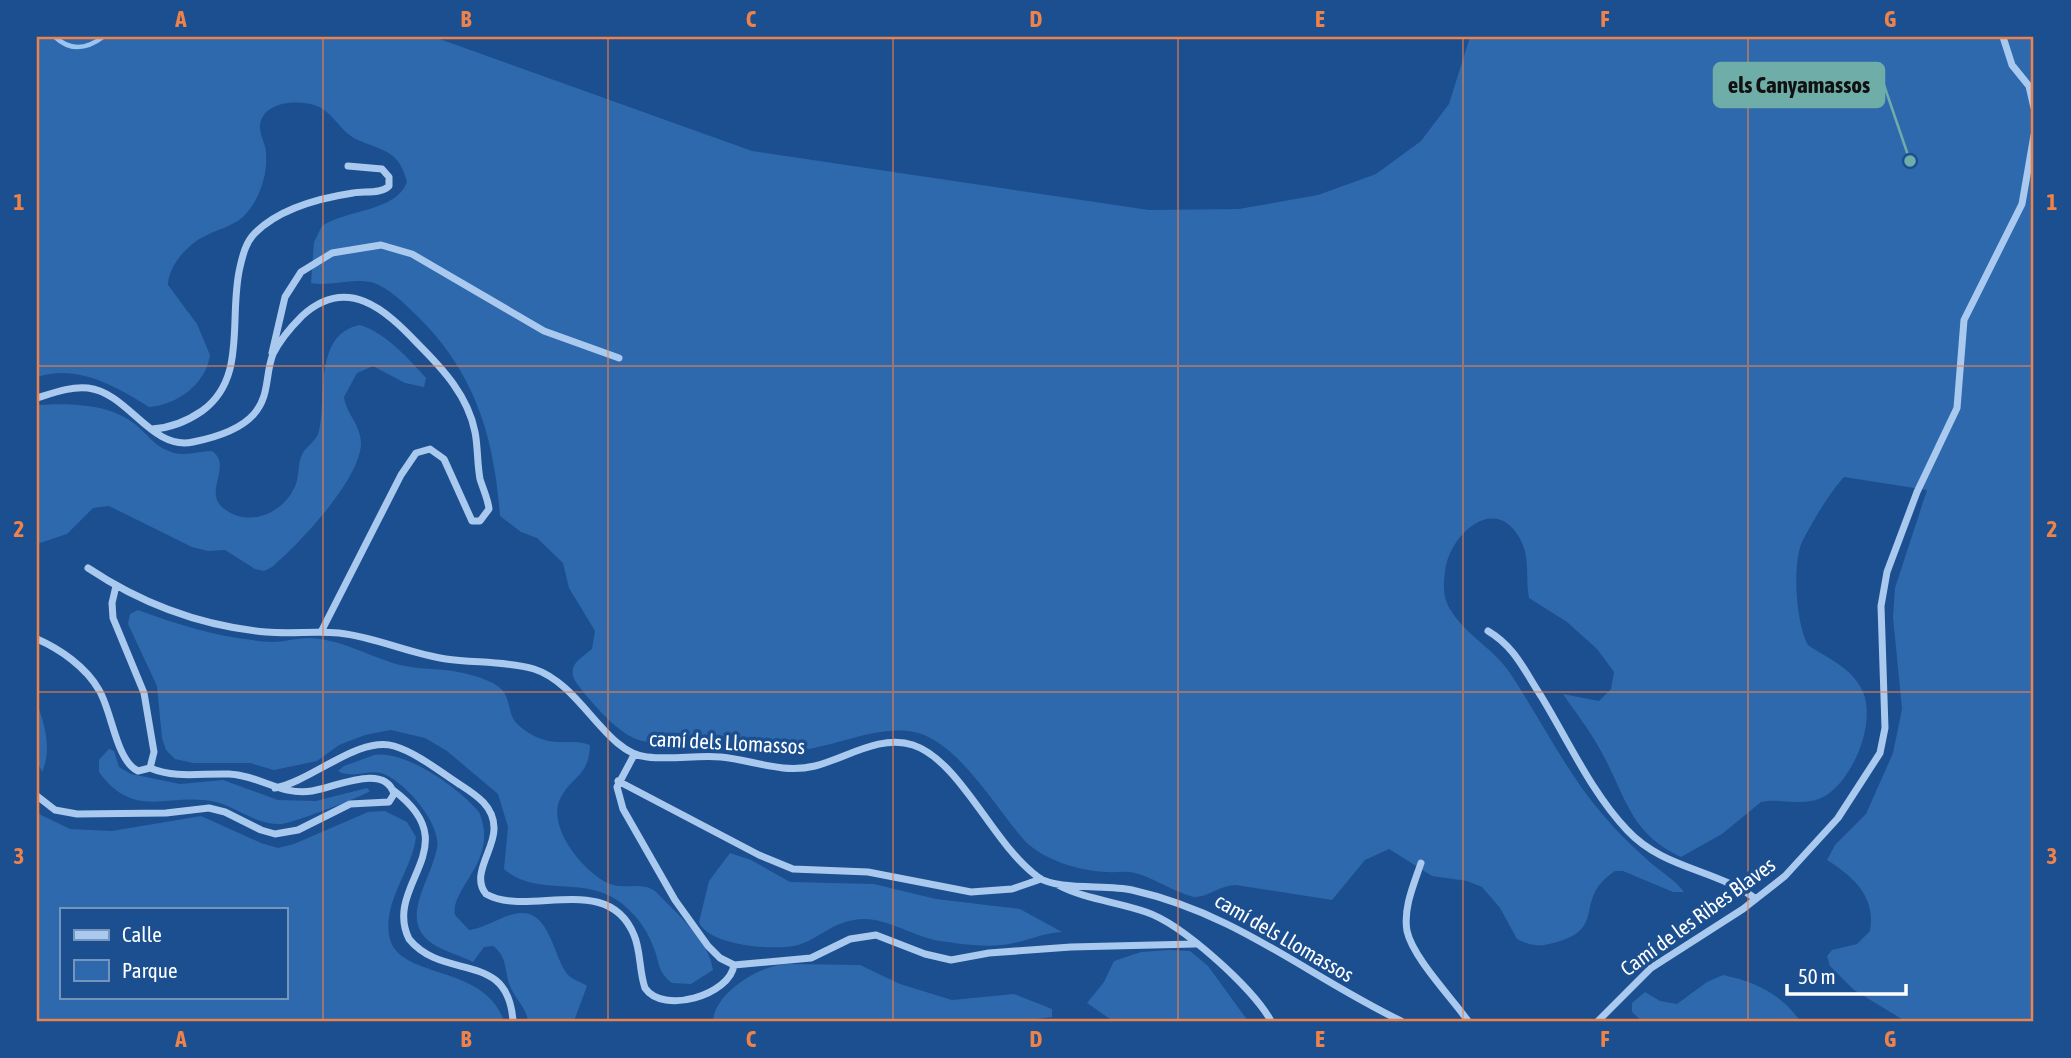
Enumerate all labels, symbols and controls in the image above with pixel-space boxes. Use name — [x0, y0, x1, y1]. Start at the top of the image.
text: A — [174, 6, 187, 32]
text: B — [461, 6, 472, 32]
text: C — [746, 6, 757, 32]
text: D — [1030, 6, 1043, 32]
text: E — [1315, 6, 1325, 32]
text: F — [1600, 6, 1610, 32]
text: G — [1884, 6, 1896, 32]
callout: els Canyamassos — [1714, 63, 1884, 107]
text: els Canyamassos — [1728, 72, 1870, 98]
text: 1 — [14, 189, 25, 215]
text: 1 — [2047, 189, 2058, 215]
text: 2 — [14, 516, 24, 542]
text: 2 — [2047, 516, 2057, 542]
street label: camí dels Llomassos — [648, 726, 806, 758]
text: 3 — [14, 843, 24, 869]
text: 3 — [2047, 843, 2057, 869]
street label: Camí de les Ribes Blaves — [1615, 852, 1779, 980]
street label: camí dels Llomassos — [1211, 888, 1358, 987]
legend — [60, 908, 287, 998]
text: Calle — [122, 922, 162, 946]
scale bar — [1787, 953, 1906, 997]
text: Parque — [122, 958, 177, 982]
text: 50 m — [1798, 964, 1836, 988]
text: A — [174, 1026, 187, 1052]
text: B — [461, 1026, 472, 1052]
text: C — [746, 1026, 757, 1052]
text: D — [1030, 1026, 1043, 1052]
text: E — [1315, 1026, 1325, 1052]
text: F — [1600, 1026, 1610, 1052]
text: G — [1884, 1026, 1896, 1052]

